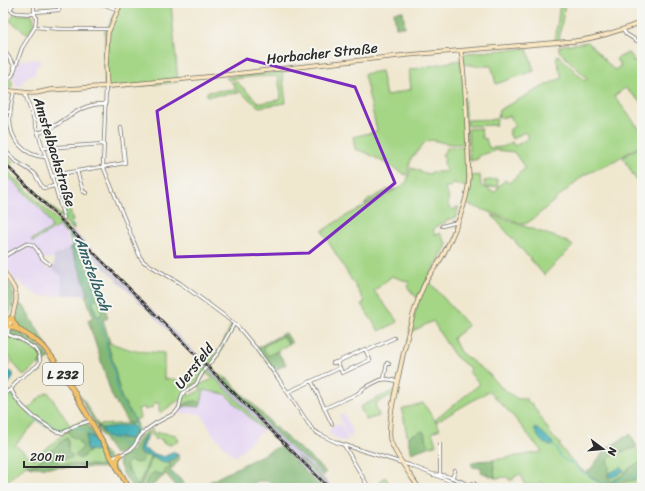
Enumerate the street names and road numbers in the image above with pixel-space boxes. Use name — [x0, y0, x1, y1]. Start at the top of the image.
street label: Horbacher Straße — [265, 35, 379, 72]
street label: Amstelbachstraße — [26, 93, 83, 210]
street label: Uersfeld — [168, 336, 222, 395]
road number: L 232 — [43, 363, 83, 385]

